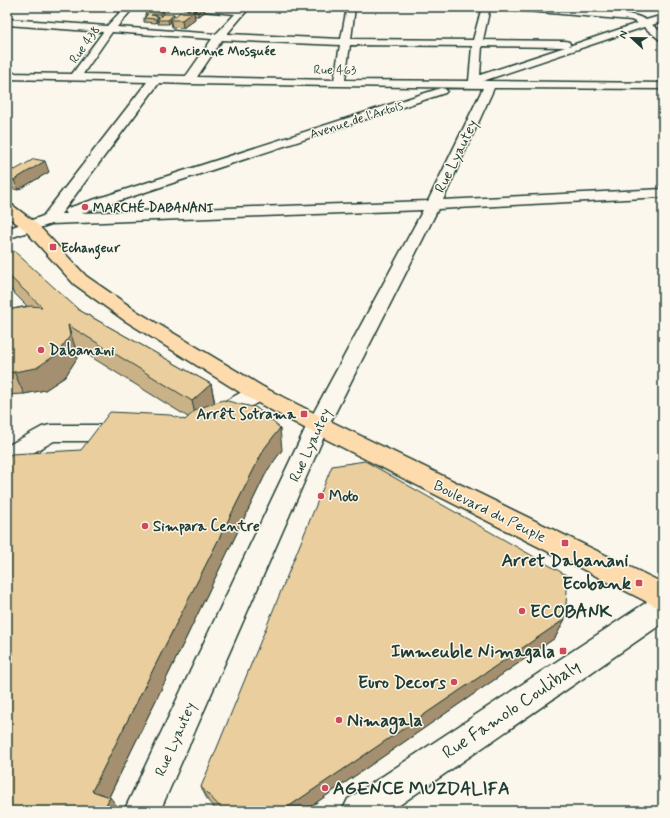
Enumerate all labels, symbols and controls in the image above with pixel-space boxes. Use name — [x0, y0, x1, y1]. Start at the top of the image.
north arrow — [612, 18, 652, 58]
street label: Rue 438 — [66, 23, 105, 67]
text: N — [616, 29, 632, 41]
place label: Ancienne Mosquée — [171, 43, 277, 60]
marker: Ancienne Mosquée — [158, 45, 168, 55]
street label: Rue 463 — [313, 62, 357, 79]
street label: Avenue de l'Artois — [308, 97, 405, 144]
street label: Rue Lyautey — [431, 116, 483, 196]
place label: MARCHÉ DABANANI — [93, 199, 214, 217]
marker: MARCHÉ DABANANI — [80, 202, 90, 212]
place label: Echangeur — [61, 240, 121, 260]
marker: Echangeur — [48, 242, 58, 252]
place label: Dabanani — [49, 341, 115, 361]
marker: Dabanani — [36, 345, 46, 355]
place label: Arrêt Sotrama — [197, 405, 297, 425]
street label: Rue Lyautey — [285, 405, 337, 486]
marker: Arrêt Sotrama — [299, 409, 309, 419]
street label: Boulevard du Peuple — [430, 476, 549, 548]
place label: Moto — [329, 487, 358, 507]
marker: Moto — [316, 491, 326, 501]
place label: Simpara Centre — [153, 517, 260, 537]
marker: Simpara Centre — [140, 521, 150, 531]
marker: Arret Dabanani — [560, 538, 570, 548]
place label: Arret Dabanani — [502, 549, 628, 573]
place label: Ecobank — [562, 572, 631, 596]
marker: Ecobank — [634, 578, 644, 588]
place label: ECOBANK — [530, 600, 612, 624]
marker: ECOBANK — [517, 606, 527, 616]
place label: Immeuble Nimagala — [391, 640, 555, 664]
marker: Immeuble Nimagala — [558, 646, 568, 656]
street label: Rue Famolo Coulibaly — [438, 655, 585, 765]
place label: Euro Decors — [358, 671, 446, 695]
marker: Euro Decors — [449, 677, 459, 687]
street label: Rue Lyautey — [151, 699, 201, 780]
place label: Nimagala — [347, 709, 423, 735]
marker: Nimagala — [334, 715, 344, 725]
place label: AGENCE MUZDALIFA — [333, 777, 510, 801]
marker: AGENCE MUZDALIFA — [320, 783, 330, 793]

